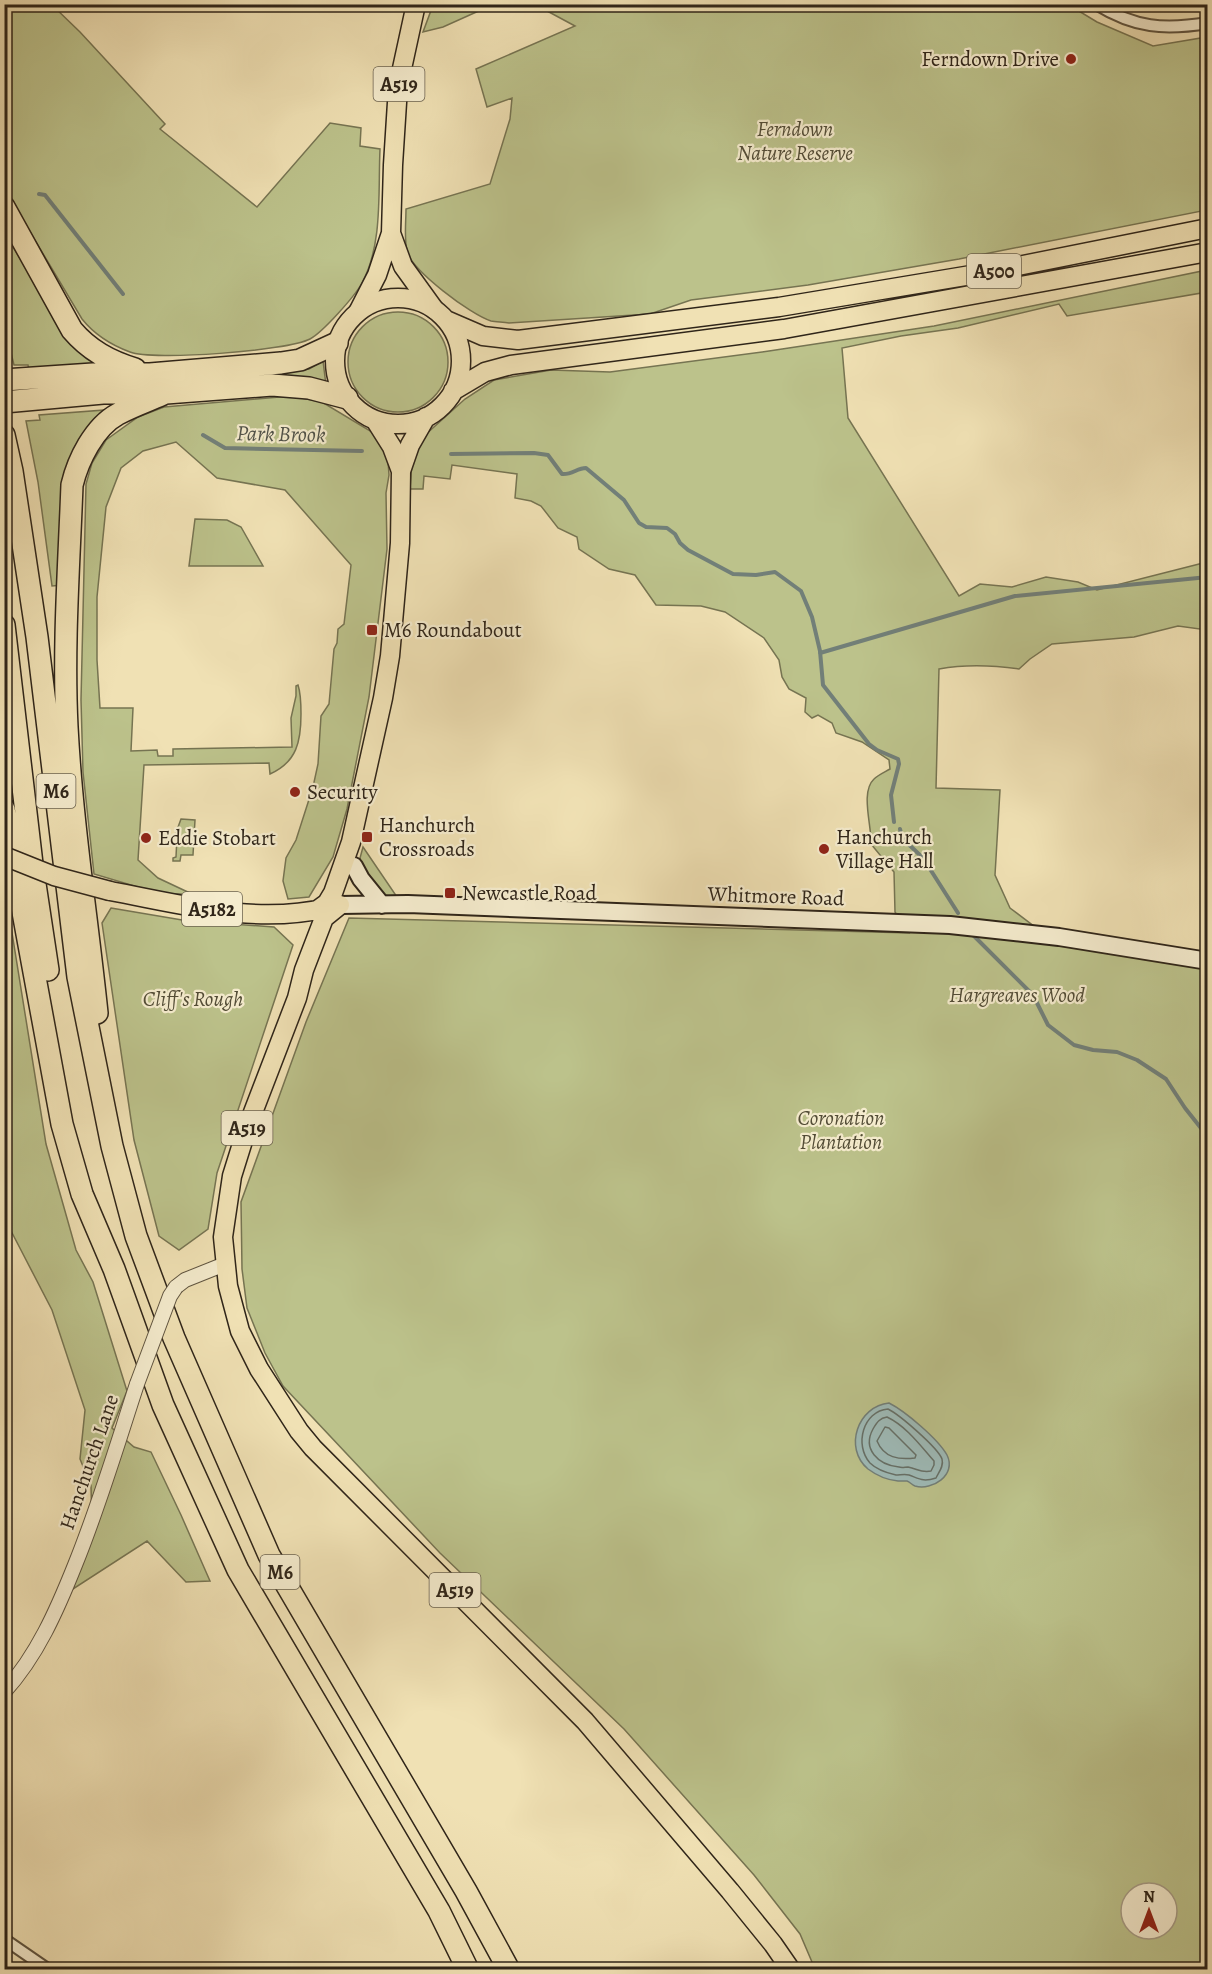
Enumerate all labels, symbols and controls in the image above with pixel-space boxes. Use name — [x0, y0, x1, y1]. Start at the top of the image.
place label: Ferndown Drive — [921, 45, 1059, 73]
marker: Ferndown Drive — [1064, 52, 1078, 66]
road number: A519 — [374, 67, 424, 101]
park label: Ferndown Nature Reserve — [737, 115, 853, 167]
road number: A500 — [967, 254, 1021, 288]
water label: Park Brook — [236, 418, 326, 450]
place label: M6 Roundabout — [384, 616, 522, 644]
marker: M6 Roundabout — [365, 623, 379, 637]
road number: M6 — [36, 774, 76, 808]
place label: Security — [307, 778, 378, 806]
marker: Security — [288, 785, 302, 799]
place label: Hanchurch Crossroads — [379, 811, 475, 863]
place label: Hanchurch Village Hall — [835, 823, 933, 875]
place label: Eddie Stobart — [158, 824, 276, 852]
marker: Hanchurch Crossroads — [360, 830, 374, 844]
marker: Eddie Stobart — [139, 831, 153, 845]
marker: Hanchurch Village Hall — [817, 842, 831, 856]
place label: Newcastle Road — [462, 879, 598, 907]
street label: Whitmore Road — [706, 880, 845, 912]
marker: Newcastle Road — [443, 886, 457, 900]
road number: A5182 — [182, 892, 242, 926]
park label: Hargreaves Wood — [949, 981, 1085, 1009]
park label: Cliff's Rough — [143, 985, 243, 1013]
park label: Coronation Plantation — [798, 1104, 884, 1156]
road number: A519 — [222, 1111, 272, 1145]
street label: Hanchurch Lane — [53, 1390, 125, 1534]
road number: M6 — [260, 1555, 300, 1589]
road number: A519 — [430, 1573, 480, 1607]
north arrow — [1119, 1881, 1179, 1941]
text: N — [1143, 1886, 1155, 1908]

